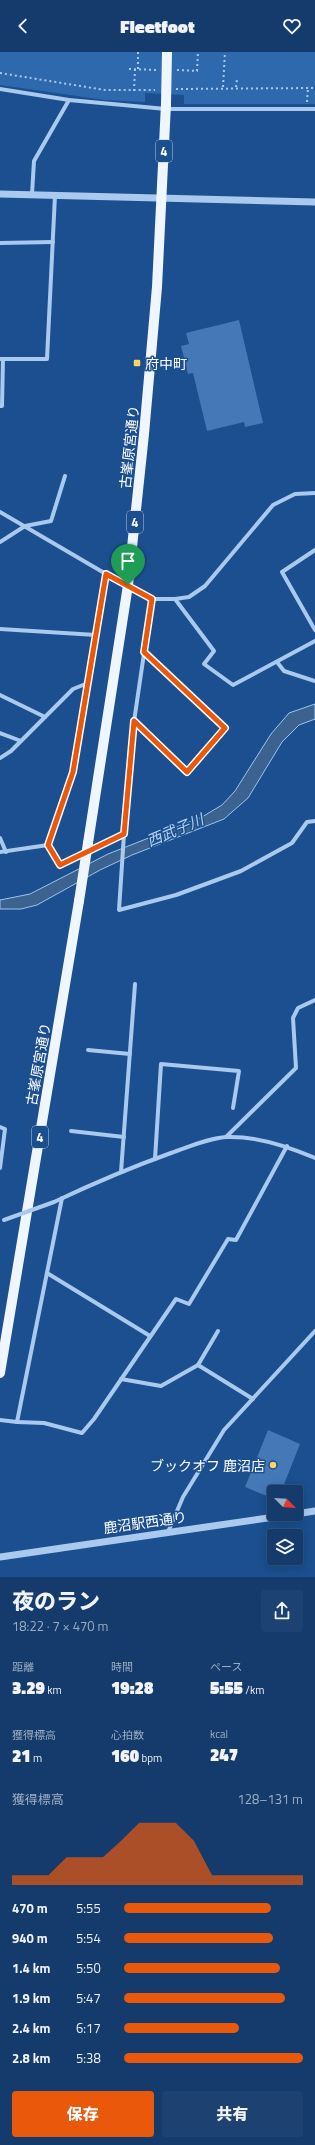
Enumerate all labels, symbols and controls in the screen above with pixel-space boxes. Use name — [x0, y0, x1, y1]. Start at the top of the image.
text: Fleetfoot — [120, 13, 195, 40]
icon: back — [12, 15, 34, 37]
icon: heart — [281, 15, 303, 37]
road number: 4 — [156, 140, 172, 162]
place label: 府中町 — [145, 353, 187, 374]
marker: 府中町 — [132, 358, 142, 368]
street label: 古峯原宮通り — [114, 404, 144, 490]
road number: 4 — [127, 511, 143, 533]
pin — [111, 544, 145, 585]
icon: arrive — [117, 550, 139, 572]
water label: 西武子川 — [143, 807, 209, 852]
street label: 古峯原宮通り — [20, 1021, 56, 1107]
road number: 4 — [32, 1126, 48, 1148]
place label: ブックオフ 鹿沼店 — [150, 1455, 265, 1476]
marker: ブックオフ 鹿沼店 — [268, 1460, 278, 1470]
north arrow — [267, 1485, 303, 1521]
map controls — [267, 1485, 303, 1565]
street label: 鹿沼駅西通り — [102, 1506, 188, 1538]
button: layers — [267, 1529, 303, 1565]
text: 夜のラン — [12, 1584, 100, 1618]
button: share — [261, 1590, 303, 1632]
text: 18:22 · 7 × 470 m — [12, 1616, 108, 1636]
text: 距離 — [12, 1659, 34, 1675]
text: 時間 — [111, 1659, 133, 1675]
text: ペース — [210, 1659, 242, 1675]
text: 3.29 — [12, 1675, 45, 1701]
text: 19:28 — [111, 1675, 153, 1701]
text: 5:55 — [210, 1675, 243, 1701]
text: km — [45, 1682, 62, 1698]
text: /km — [243, 1682, 264, 1698]
text: kcal — [210, 1726, 228, 1742]
text: 獲得標高 — [12, 1727, 56, 1743]
text: 心拍数 — [111, 1727, 144, 1743]
text: 247 — [210, 1742, 238, 1768]
text: 21 — [12, 1743, 31, 1769]
text: 160 — [111, 1743, 139, 1769]
text: m — [31, 1750, 42, 1766]
text: bpm — [139, 1750, 162, 1766]
text: 獲得標高 — [12, 1789, 64, 1809]
text: 128–131 m — [237, 1789, 303, 1809]
text: 470 m — [12, 1898, 48, 1918]
text: 5:55 — [76, 1898, 101, 1918]
text: 940 m — [12, 1928, 48, 1948]
text: 5:54 — [76, 1928, 101, 1948]
text: 1.4 km — [12, 1958, 50, 1978]
text: 5:50 — [76, 1958, 101, 1978]
text: 1.9 km — [12, 1988, 50, 2008]
text: 5:47 — [76, 1988, 101, 2008]
text: 2.4 km — [12, 2018, 50, 2038]
text: 6:17 — [76, 2018, 101, 2038]
text: 2.8 km — [12, 2048, 50, 2068]
text: 5:38 — [76, 2048, 101, 2068]
button: 保存 — [12, 2091, 154, 2137]
button: 共有 — [162, 2091, 303, 2137]

